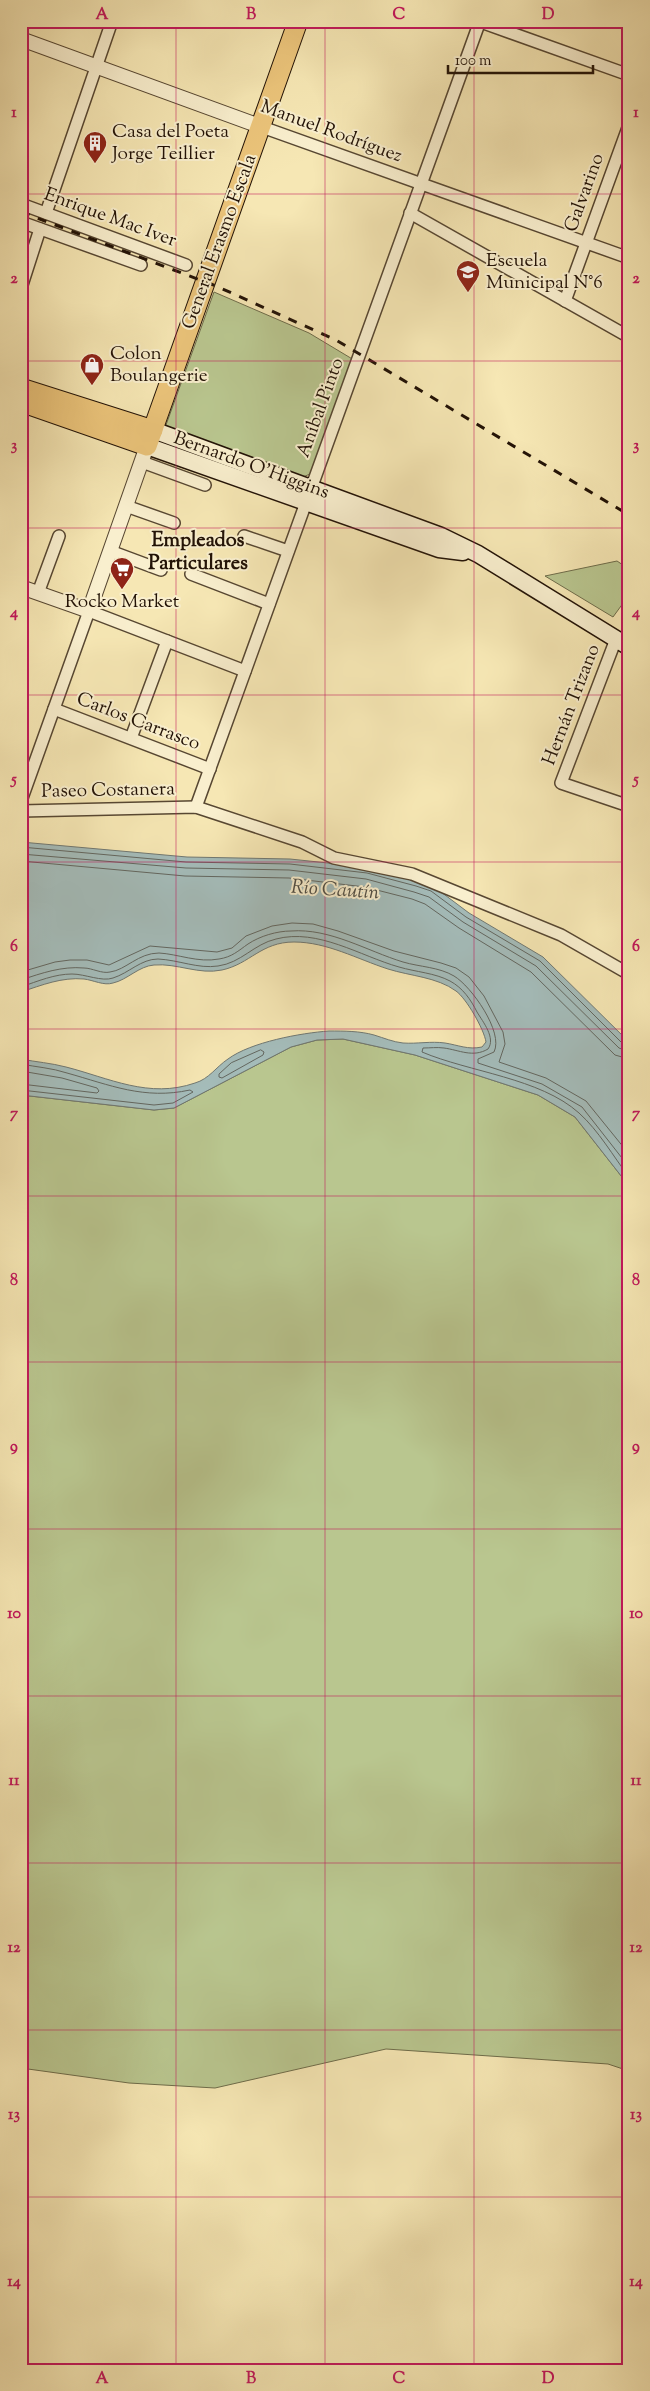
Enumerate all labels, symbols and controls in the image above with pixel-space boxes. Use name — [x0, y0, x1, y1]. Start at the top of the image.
text: A — [96, 4, 109, 27]
text: B — [246, 4, 256, 27]
text: C — [393, 4, 406, 27]
text: D — [542, 4, 555, 27]
scale bar — [448, 42, 592, 74]
text: 100 m — [455, 51, 492, 72]
street label: Manuel Rodríguez — [256, 94, 406, 170]
text: 1 — [11, 102, 17, 125]
text: 1 — [633, 102, 639, 125]
place label: Casa del Poeta Jorge Teillier — [111, 119, 229, 168]
building icon: Casa del Poeta Jorge Teillier — [82, 130, 108, 164]
street label: General Erasmo Escala — [176, 150, 264, 333]
street label: Galvarino — [558, 150, 612, 236]
street label: Enrique Mac Iver — [40, 181, 180, 255]
place label: Escuela Municipal N°6 — [486, 248, 603, 297]
school or university icon: Escuela Municipal N°6 — [455, 259, 481, 293]
text: 2 — [10, 268, 18, 291]
text: 2 — [632, 268, 640, 291]
place label: Colon Boulangerie — [110, 341, 208, 390]
shop icon: Colon Boulangerie — [79, 352, 105, 386]
street label: Aníbal Pinto — [290, 354, 352, 462]
street label: Bernardo O'Higgins — [169, 425, 333, 507]
text: 3 — [11, 435, 18, 458]
text: 3 — [633, 435, 640, 458]
district label: Empleados Particulares — [148, 527, 248, 579]
supermarket icon: Rocko Market — [109, 556, 135, 590]
place label: Rocko Market — [65, 589, 180, 616]
text: 4 — [9, 602, 18, 625]
text: 4 — [631, 602, 640, 625]
street label: Hernán Trizano — [536, 640, 608, 770]
street label: Carlos Carrasco — [72, 686, 204, 758]
text: 5 — [9, 769, 17, 792]
text: 5 — [631, 769, 639, 792]
street label: Paseo Costanera — [41, 776, 175, 806]
water label: Río Cautín — [290, 873, 380, 909]
text: 6 — [10, 936, 18, 959]
text: 6 — [632, 936, 640, 959]
text: 7 — [10, 1103, 19, 1126]
text: 7 — [632, 1103, 641, 1126]
text: 8 — [10, 1270, 18, 1293]
text: 8 — [632, 1270, 640, 1293]
text: 9 — [10, 1436, 18, 1459]
text: 9 — [632, 1436, 640, 1459]
text: 10 — [7, 1603, 21, 1626]
text: 10 — [629, 1603, 643, 1626]
text: 11 — [9, 1770, 20, 1793]
text: 11 — [631, 1770, 642, 1793]
text: 12 — [8, 1937, 21, 1960]
text: 12 — [630, 1937, 643, 1960]
text: 13 — [8, 2104, 20, 2127]
text: 13 — [630, 2104, 642, 2127]
text: 14 — [7, 2271, 21, 2294]
text: 14 — [629, 2271, 643, 2294]
text: A — [96, 2368, 109, 2391]
text: B — [246, 2368, 256, 2391]
text: C — [393, 2368, 406, 2391]
text: D — [542, 2368, 555, 2391]

